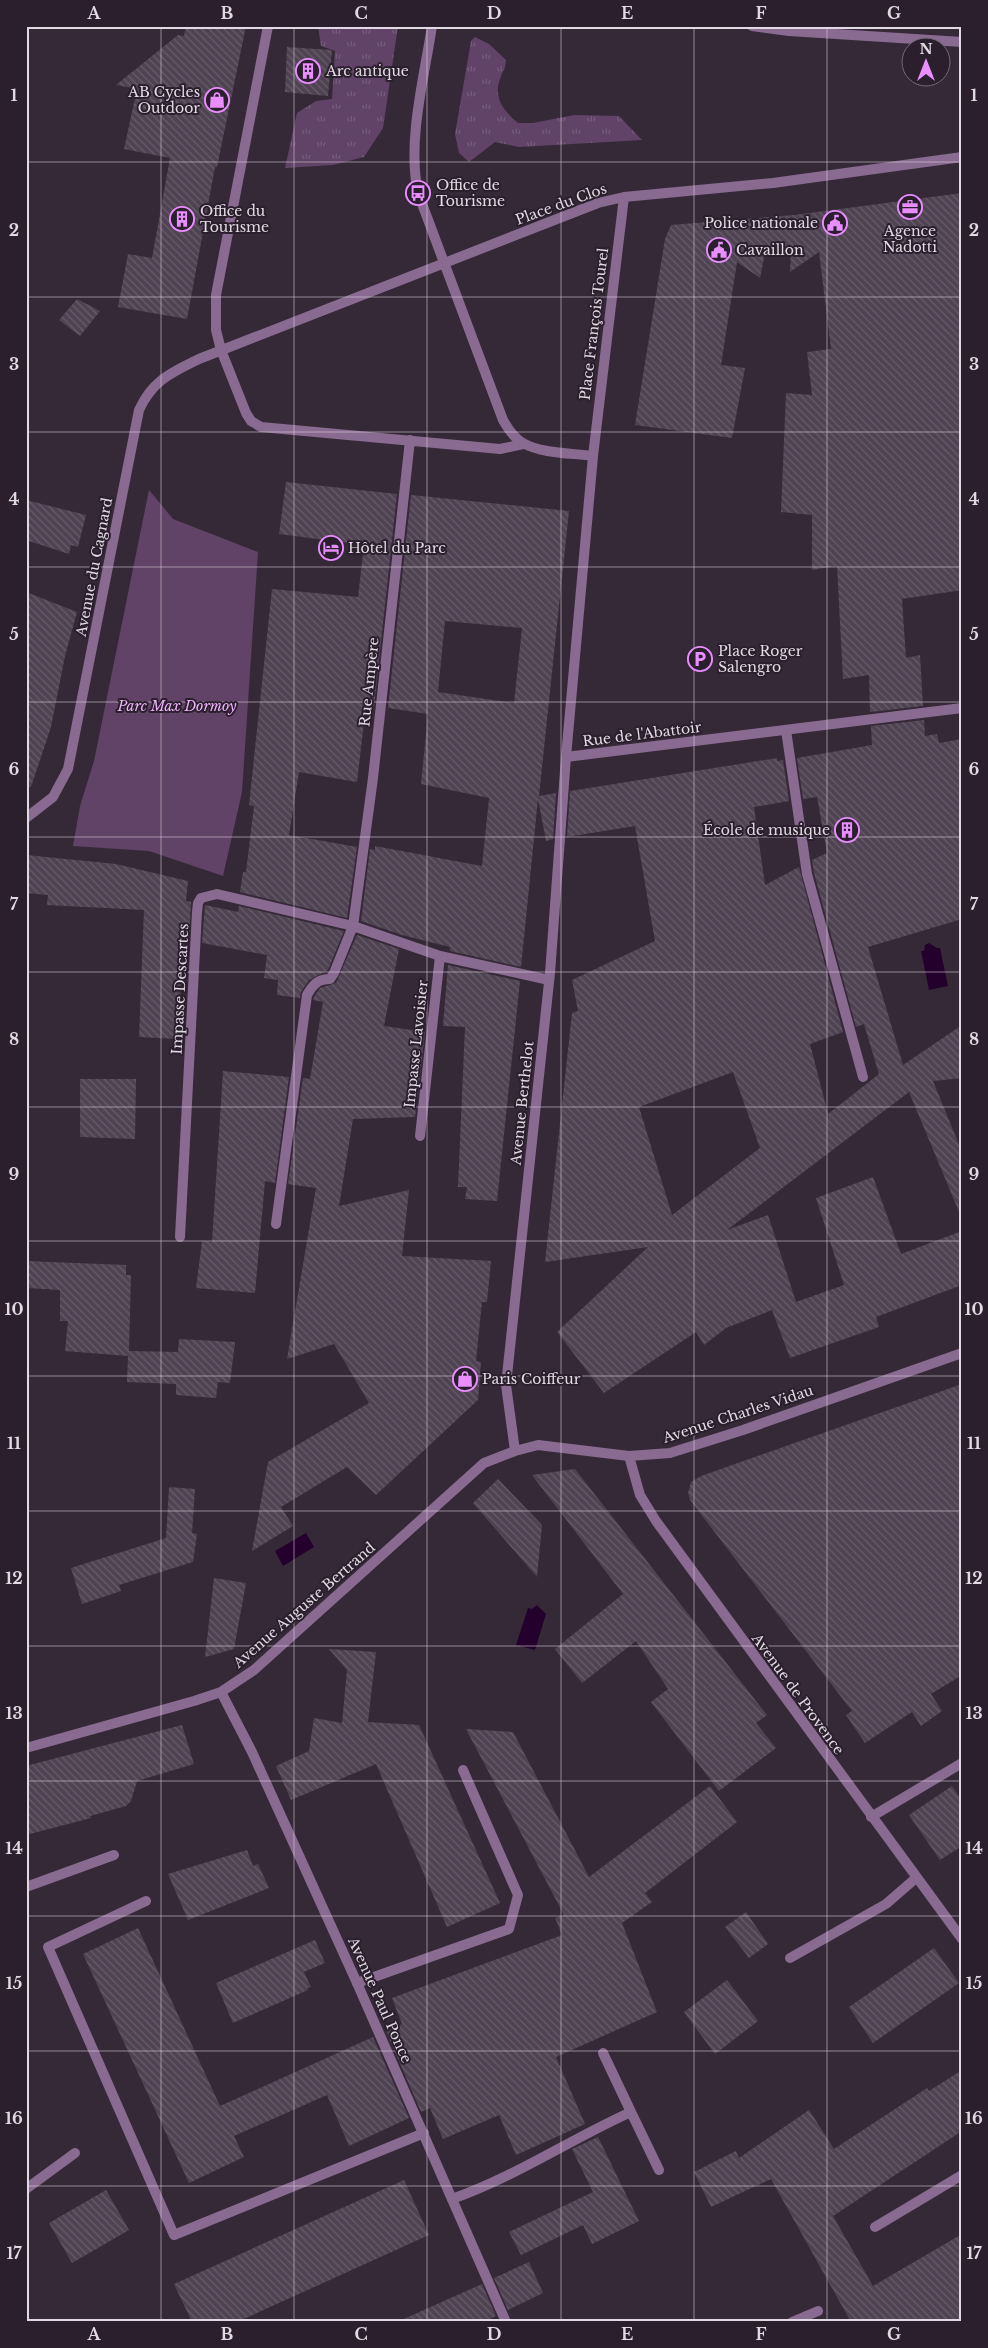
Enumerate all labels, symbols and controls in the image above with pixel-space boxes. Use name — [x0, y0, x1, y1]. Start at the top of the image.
text: A — [87, 3, 102, 23]
text: B — [221, 3, 234, 23]
text: C — [354, 3, 368, 23]
text: D — [487, 3, 501, 23]
text: E — [621, 3, 633, 23]
text: F — [755, 3, 767, 23]
text: G — [887, 3, 901, 23]
north arrow — [900, 38, 950, 88]
text: N — [919, 40, 933, 58]
building icon: Arc antique — [295, 58, 321, 84]
place label: Arc antique — [325, 62, 409, 80]
place label: AB Cycles Outdoor — [127, 83, 200, 117]
text: 1 — [11, 85, 18, 105]
text: 1 — [971, 85, 978, 105]
shop icon: AB Cycles Outdoor — [204, 87, 230, 113]
place label: Office de Tourisme — [436, 176, 505, 210]
street label: Place du Clos — [513, 179, 609, 229]
bus stop icon: Office de Tourisme — [405, 180, 431, 206]
office icon: Agence Nadotti — [897, 194, 923, 220]
place label: Office du Tourisme — [200, 202, 269, 236]
building icon: Office du Tourisme — [169, 206, 195, 232]
public building icon: Police nationale — [822, 210, 848, 236]
place label: Police nationale — [704, 214, 818, 232]
text: 2 — [9, 220, 19, 240]
text: 2 — [969, 220, 979, 240]
place label: Agence Nadotti — [883, 222, 937, 256]
public building icon: Cavaillon — [706, 237, 732, 263]
place label: Cavaillon — [736, 241, 804, 259]
street label: Place François Tourel — [576, 246, 612, 401]
text: 3 — [9, 354, 19, 374]
text: 3 — [969, 354, 979, 374]
text: 4 — [9, 489, 19, 509]
text: 4 — [969, 489, 979, 509]
street label: Avenue du Cagnard — [72, 496, 116, 639]
hotel icon: Hôtel du Parc — [318, 535, 344, 561]
place label: Hôtel du Parc — [348, 539, 446, 557]
text: 5 — [9, 624, 19, 644]
text: 5 — [969, 624, 979, 644]
street label: Rue Ampère — [355, 636, 383, 728]
place label: Place Roger Salengro — [718, 642, 803, 676]
parking icon: Place Roger Salengro — [687, 646, 713, 672]
park label: Parc Max Dormoy — [116, 697, 237, 715]
street label: Rue de l'Abattoir — [582, 718, 703, 750]
text: 6 — [9, 759, 20, 779]
text: 6 — [969, 759, 980, 779]
building icon: École de musique — [834, 817, 860, 843]
place label: École de musique — [703, 821, 830, 839]
text: 7 — [10, 894, 19, 914]
text: 7 — [970, 894, 979, 914]
street label: Impasse Descartes — [168, 923, 192, 1055]
street label: Impasse Lavoisier — [400, 979, 432, 1109]
text: 8 — [9, 1029, 19, 1049]
text: 8 — [969, 1029, 979, 1049]
street label: Avenue Berthelot — [506, 1039, 538, 1167]
text: 9 — [9, 1164, 20, 1184]
text: 9 — [969, 1164, 980, 1184]
text: 10 — [4, 1299, 24, 1319]
text: 10 — [964, 1299, 984, 1319]
shop icon: Paris Coiffeur — [452, 1366, 478, 1392]
place label: Paris Coiffeur — [482, 1370, 581, 1388]
street label: Avenue Charles Vidau — [660, 1381, 816, 1447]
text: 11 — [7, 1433, 21, 1453]
text: 11 — [967, 1433, 981, 1453]
street label: Avenue Auguste Bertrand — [228, 1538, 379, 1672]
text: 12 — [5, 1568, 23, 1588]
text: 12 — [965, 1568, 983, 1588]
street label: Avenue de Provence — [747, 1629, 848, 1758]
text: 13 — [5, 1703, 23, 1723]
text: 13 — [965, 1703, 983, 1723]
text: 14 — [5, 1838, 23, 1858]
text: 14 — [965, 1838, 983, 1858]
street label: Avenue Paul Ponce — [344, 1933, 416, 2066]
text: 15 — [6, 1973, 22, 1993]
text: 15 — [966, 1973, 982, 1993]
text: 16 — [5, 2108, 23, 2128]
text: 16 — [965, 2108, 983, 2128]
text: 17 — [6, 2243, 22, 2263]
text: 17 — [966, 2243, 982, 2263]
text: A — [87, 2324, 102, 2344]
text: B — [221, 2324, 234, 2344]
text: C — [354, 2324, 368, 2344]
text: D — [487, 2324, 501, 2344]
text: E — [621, 2324, 633, 2344]
text: F — [755, 2324, 767, 2344]
text: G — [887, 2324, 901, 2344]

